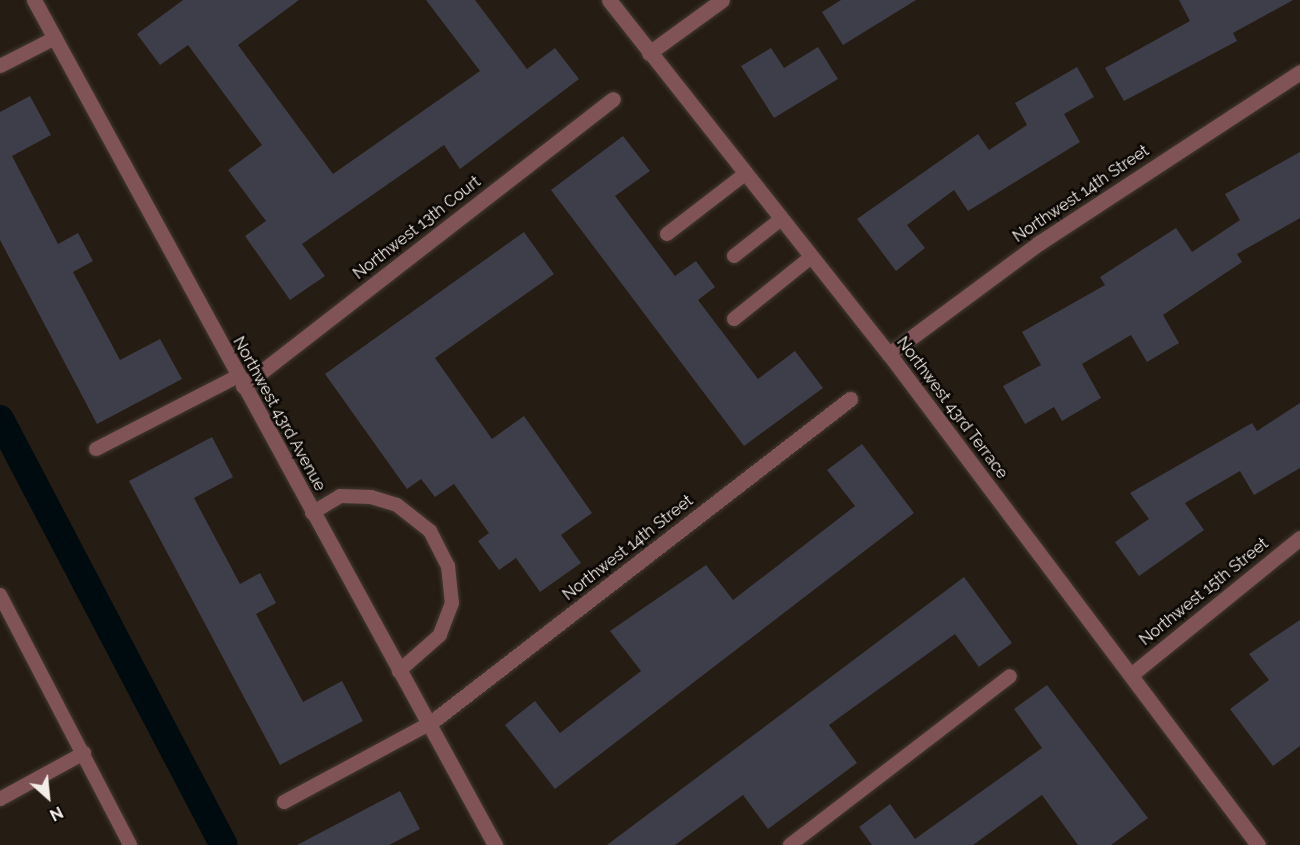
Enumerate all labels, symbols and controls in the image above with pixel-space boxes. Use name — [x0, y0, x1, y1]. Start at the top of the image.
street label: Northwest 14th Street — [1009, 141, 1153, 247]
street label: Northwest 13th Court — [350, 172, 484, 284]
street label: Northwest 43rd Avenue — [228, 333, 330, 495]
street label: Northwest 43rd Terrace — [892, 333, 1012, 483]
street label: Northwest 14th Street — [559, 491, 697, 605]
street label: Northwest 15th Street — [1136, 534, 1272, 650]
north arrow — [18, 767, 78, 827]
text: N — [47, 802, 66, 825]

